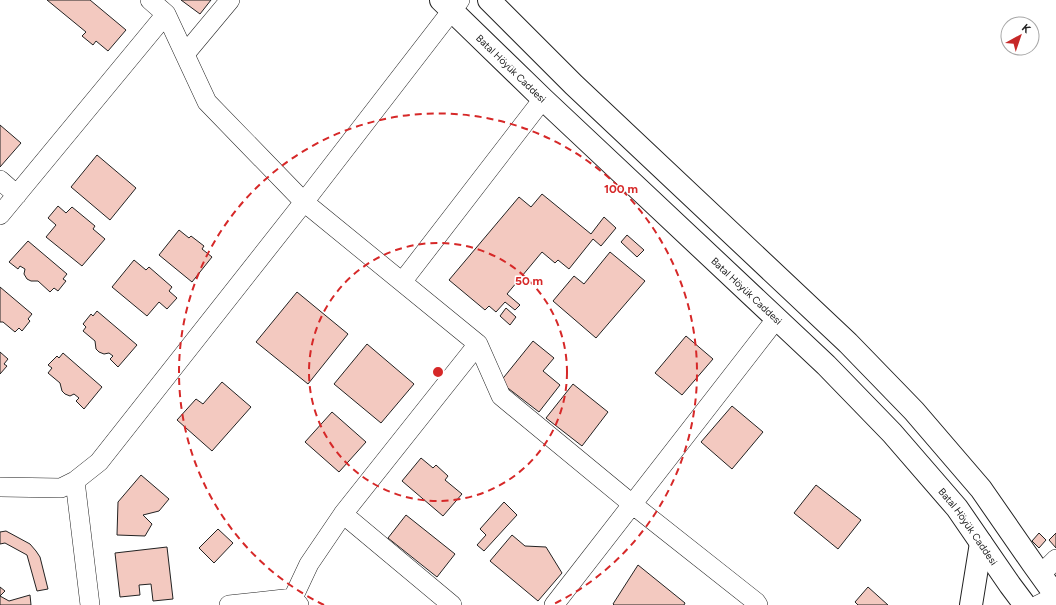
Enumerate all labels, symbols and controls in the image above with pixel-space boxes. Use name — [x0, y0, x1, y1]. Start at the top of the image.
north arrow — [1000, 16, 1040, 56]
text: K — [1019, 21, 1034, 36]
street label: Batal Höyük Caddesi — [473, 32, 549, 106]
text: 100 m — [604, 182, 638, 196]
street label: Batal Höyük Caddesi — [708, 255, 785, 328]
text: 50 m — [515, 274, 543, 288]
centre of rings — [431, 365, 445, 379]
street label: Batal Höyük Caddesi — [935, 485, 1000, 568]

